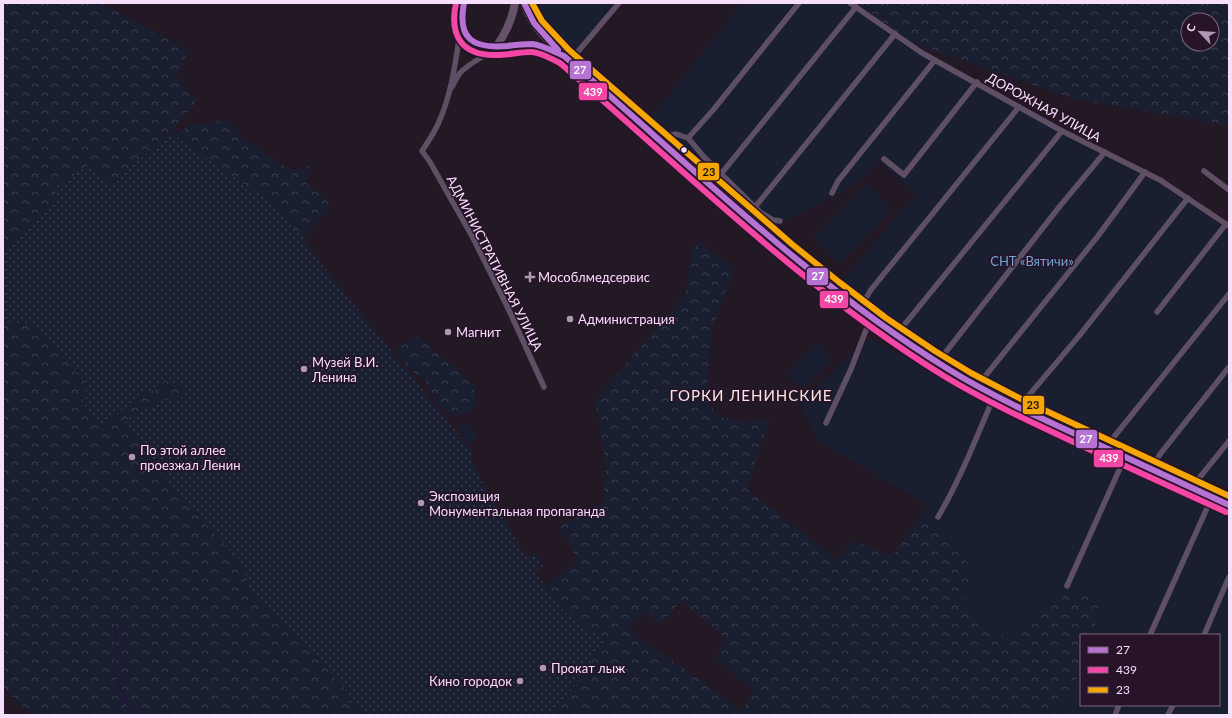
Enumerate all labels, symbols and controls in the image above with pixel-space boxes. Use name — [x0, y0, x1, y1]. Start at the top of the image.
north arrow — [1180, 12, 1220, 52]
text: С — [1183, 21, 1198, 34]
line badge: 27 — [569, 60, 592, 80]
text: 27 — [574, 63, 586, 76]
street label: ДОРОЖНАЯ УЛИЦА — [984, 69, 1104, 145]
line badge: 439 — [578, 82, 608, 101]
text: 439 — [583, 85, 603, 98]
unlabelled marker — [679, 145, 689, 155]
line badge: 23 — [697, 162, 720, 181]
text: 23 — [703, 165, 715, 178]
street label: АДМИНИСТРАТИВНАЯ УЛИЦА — [444, 173, 546, 354]
park label: СНТ «Вятичи» — [990, 253, 1074, 269]
line badge: 27 — [806, 267, 829, 286]
place label: Мособлмедсервис — [538, 269, 650, 285]
text: 27 — [812, 269, 824, 282]
marker: Мособлмедсервис — [525, 272, 535, 282]
line badge: 439 — [819, 290, 849, 309]
text: 439 — [824, 292, 844, 305]
place label: Администрация — [578, 311, 675, 327]
marker: Администрация — [565, 314, 575, 324]
place label: Магнит — [456, 324, 502, 340]
marker: Магнит — [443, 327, 453, 337]
place label: Музей В.И. Ленина — [311, 354, 379, 385]
marker: Музей В.И. Ленина — [299, 364, 309, 374]
district label: ГОРКИ ЛЕНИНСКИЕ — [670, 386, 833, 404]
line badge: 23 — [1022, 395, 1045, 415]
text: 23 — [1027, 398, 1039, 411]
line badge: 27 — [1075, 429, 1098, 449]
text: 27 — [1080, 432, 1092, 445]
place label: По этой аллее проезжал Ленин — [140, 442, 240, 473]
line badge: 439 — [1093, 449, 1124, 468]
text: 439 — [1099, 451, 1119, 464]
marker: По этой аллее проезжал Ленин — [127, 452, 137, 462]
place label: Экспозиция Монументальная пропаганда — [429, 488, 605, 519]
marker: Экспозиция Монументальная пропаганда — [416, 498, 426, 508]
legend — [1080, 634, 1220, 706]
text: 27 — [1116, 642, 1130, 657]
place label: Прокат лыж — [551, 660, 626, 676]
text: 439 — [1116, 662, 1137, 677]
marker: Прокат лыж — [538, 663, 548, 673]
place label: Кино городок — [429, 673, 512, 689]
marker: Кино городок — [515, 676, 525, 686]
text: 23 — [1116, 682, 1130, 697]

